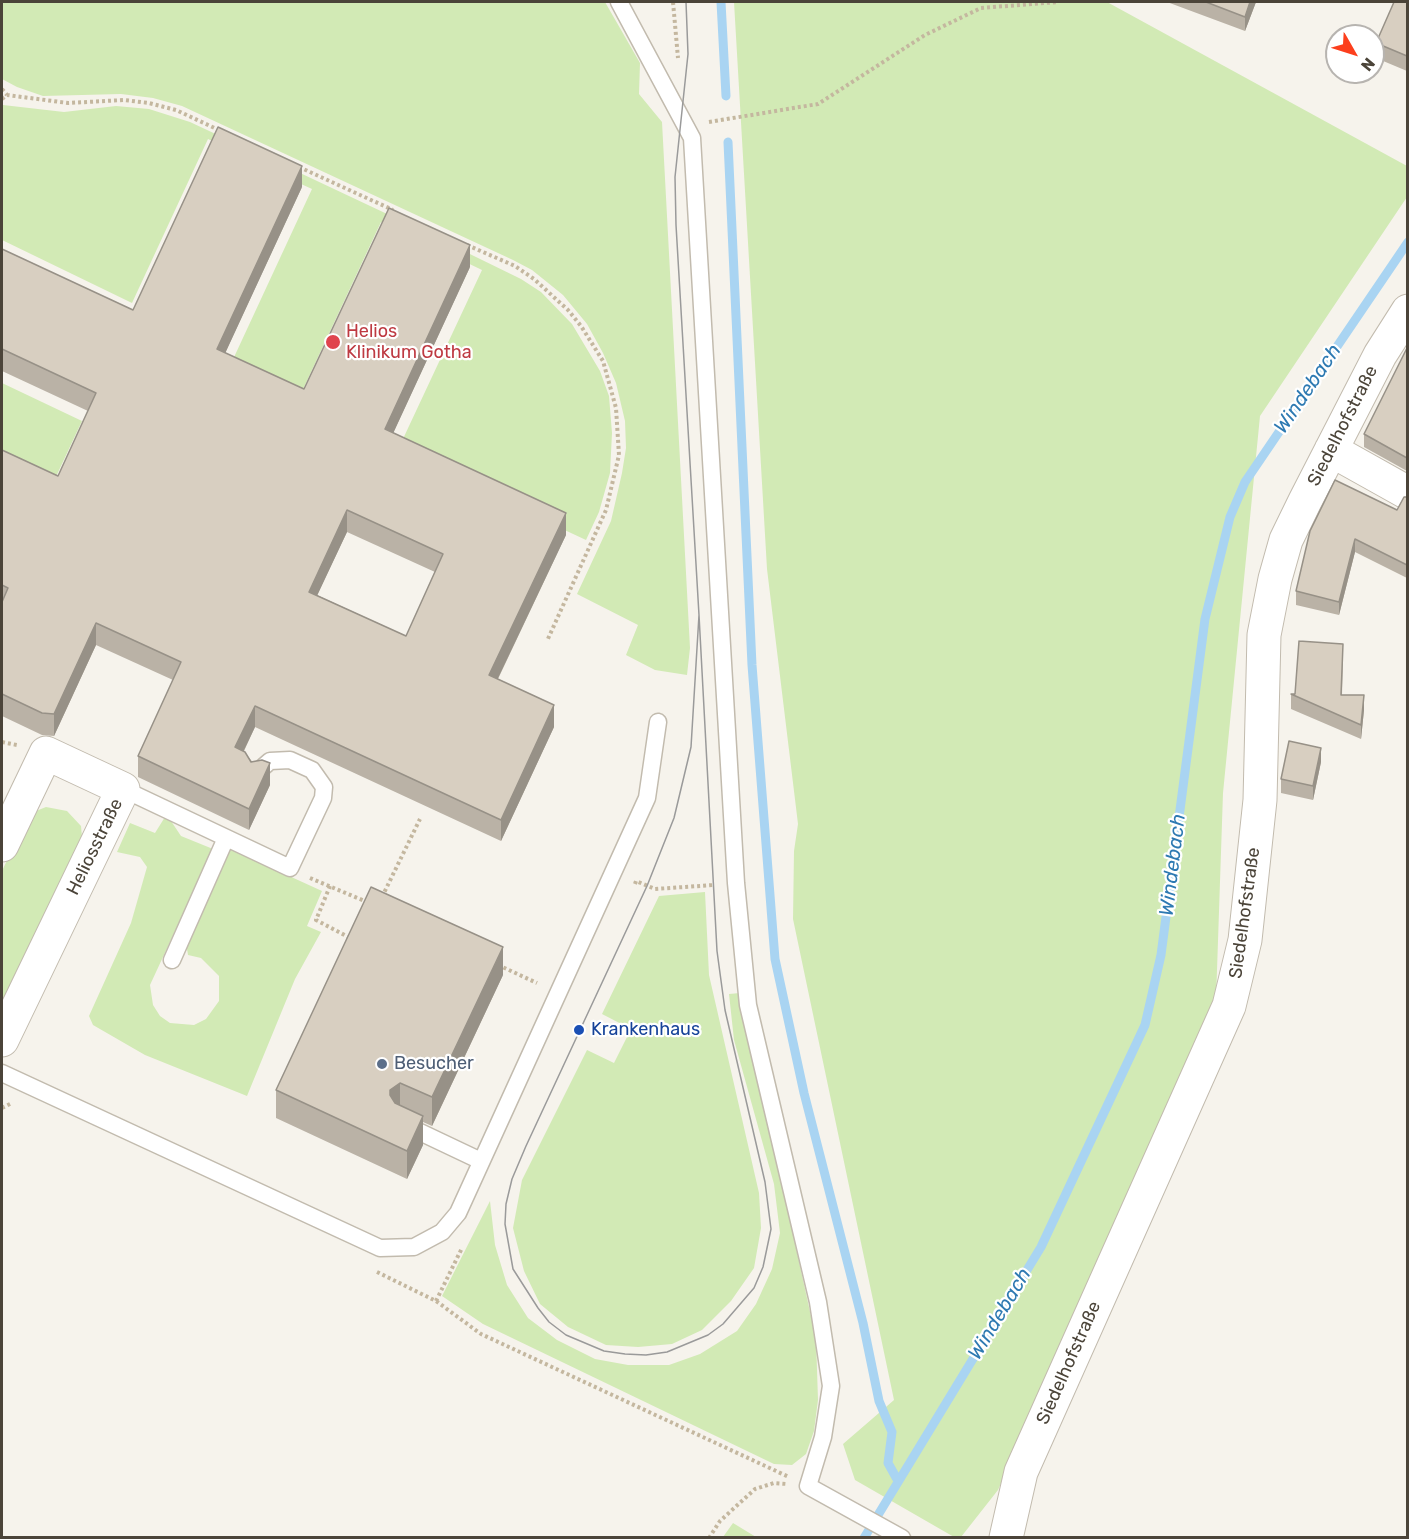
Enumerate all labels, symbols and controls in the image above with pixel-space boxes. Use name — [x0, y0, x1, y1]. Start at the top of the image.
north arrow — [1325, 24, 1385, 84]
text: N — [1357, 54, 1379, 75]
place label: Helios Klinikum Gotha — [346, 321, 472, 364]
marker: Helios Klinikum Gotha — [324, 333, 342, 351]
water label: Windebach — [1269, 340, 1347, 438]
street label: Siedelhofstraße — [1303, 362, 1383, 490]
street label: Heliosstraße — [62, 795, 128, 899]
water label: Windebach — [1155, 813, 1191, 917]
street label: Siedelhofstraße — [1225, 846, 1265, 980]
place label: Krankenhaus — [591, 1019, 700, 1041]
marker: Krankenhaus — [572, 1023, 586, 1037]
place label: Besucher — [394, 1053, 474, 1075]
marker: Besucher — [375, 1057, 389, 1071]
water label: Windebach — [963, 1264, 1037, 1364]
street label: Siedelhofstraße — [1032, 1298, 1106, 1428]

